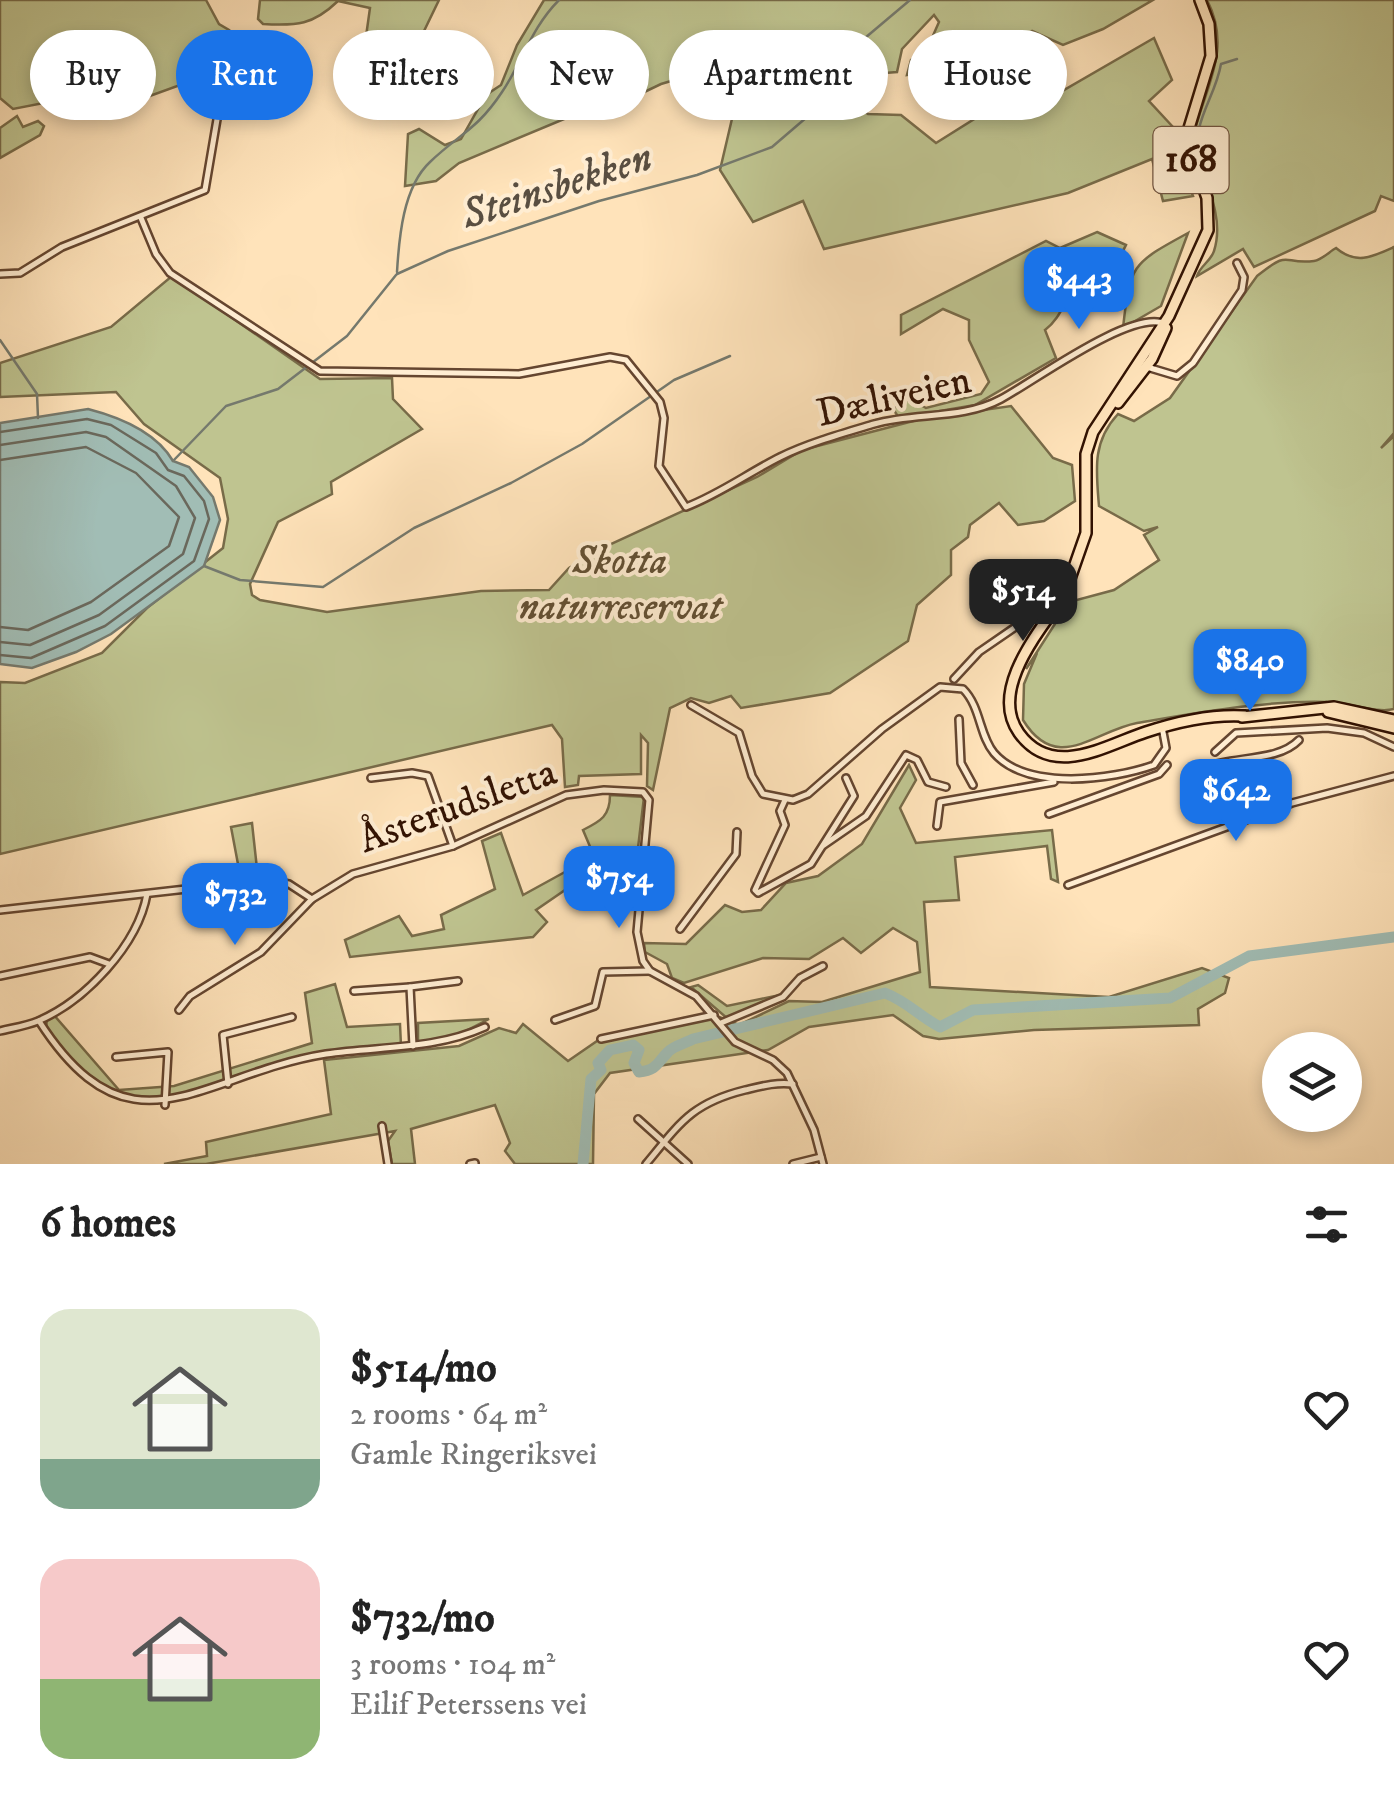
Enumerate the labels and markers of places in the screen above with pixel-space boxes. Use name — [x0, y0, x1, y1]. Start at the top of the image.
pin: $443 — [1020, 247, 1138, 332]
pin: $514 — [964, 559, 1082, 644]
pin: $840 — [1191, 629, 1309, 714]
pin: $642 — [1177, 759, 1295, 844]
pin: $754 — [560, 846, 678, 931]
pin: $732 — [176, 863, 294, 948]

